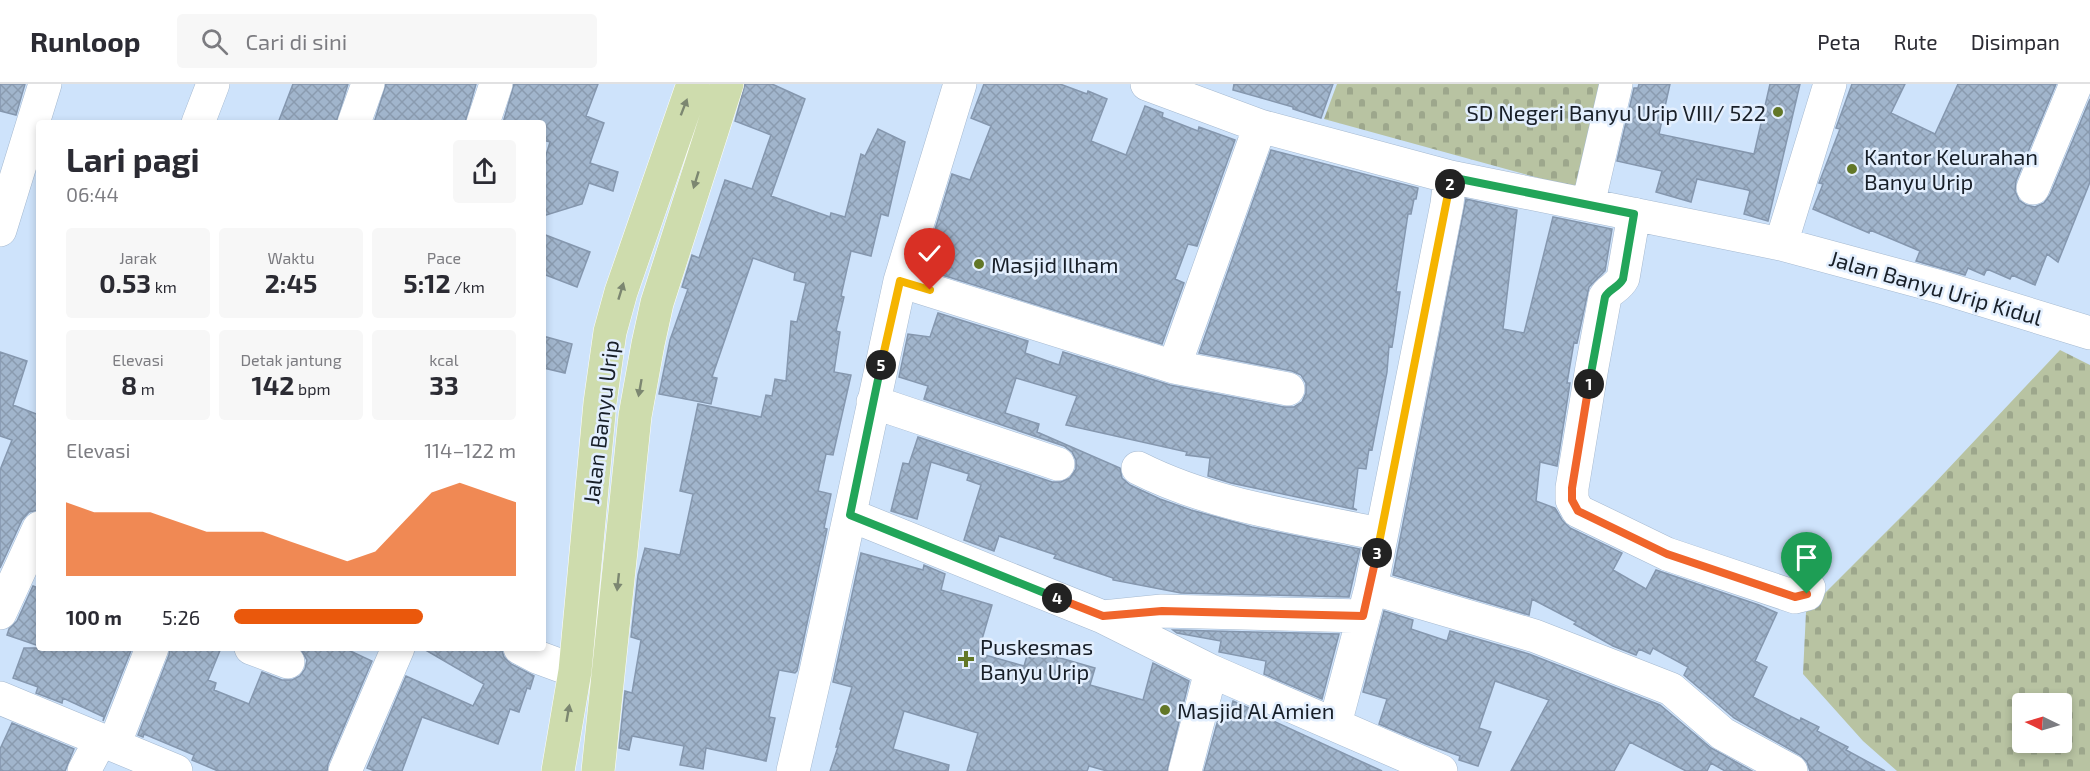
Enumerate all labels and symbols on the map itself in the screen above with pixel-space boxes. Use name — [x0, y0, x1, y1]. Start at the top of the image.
one-way arrow — [679, 97, 689, 115]
place label: SD Negeri Banyu Urip VIII/ 522 — [1466, 99, 1766, 125]
marker: SD Negeri Banyu Urip VIII/ 522 — [1771, 105, 1785, 119]
place label: Kantor Kelurahan Banyu Urip — [1864, 143, 2038, 194]
marker: Kantor Kelurahan Banyu Urip — [1845, 162, 1859, 176]
pin: 2 — [1435, 169, 1465, 199]
one-way arrow — [690, 171, 700, 189]
pin — [904, 228, 955, 290]
street label: Jalan Banyu Urip Kidul — [1827, 244, 2046, 330]
place label: Masjid Ilham — [991, 251, 1118, 278]
marker: Masjid Ilham — [972, 257, 986, 271]
one-way arrow — [617, 282, 627, 300]
street label: Jalan Banyu Urip — [577, 338, 623, 506]
pin: 5 — [866, 350, 896, 380]
pin: 1 — [1574, 369, 1604, 399]
one-way arrow — [635, 379, 644, 398]
pin — [1781, 532, 1832, 594]
pin: 3 — [1362, 538, 1392, 568]
one-way arrow — [613, 572, 623, 591]
pin: 4 — [1042, 583, 1072, 613]
place label: Puskesmas Banyu Urip — [980, 633, 1093, 684]
marker: Puskesmas Banyu Urip — [957, 650, 975, 668]
north arrow — [2012, 693, 2072, 753]
place label: Masjid Al Amien — [1177, 697, 1335, 724]
marker: Masjid Al Amien — [1158, 703, 1172, 717]
one-way arrow — [564, 704, 573, 723]

